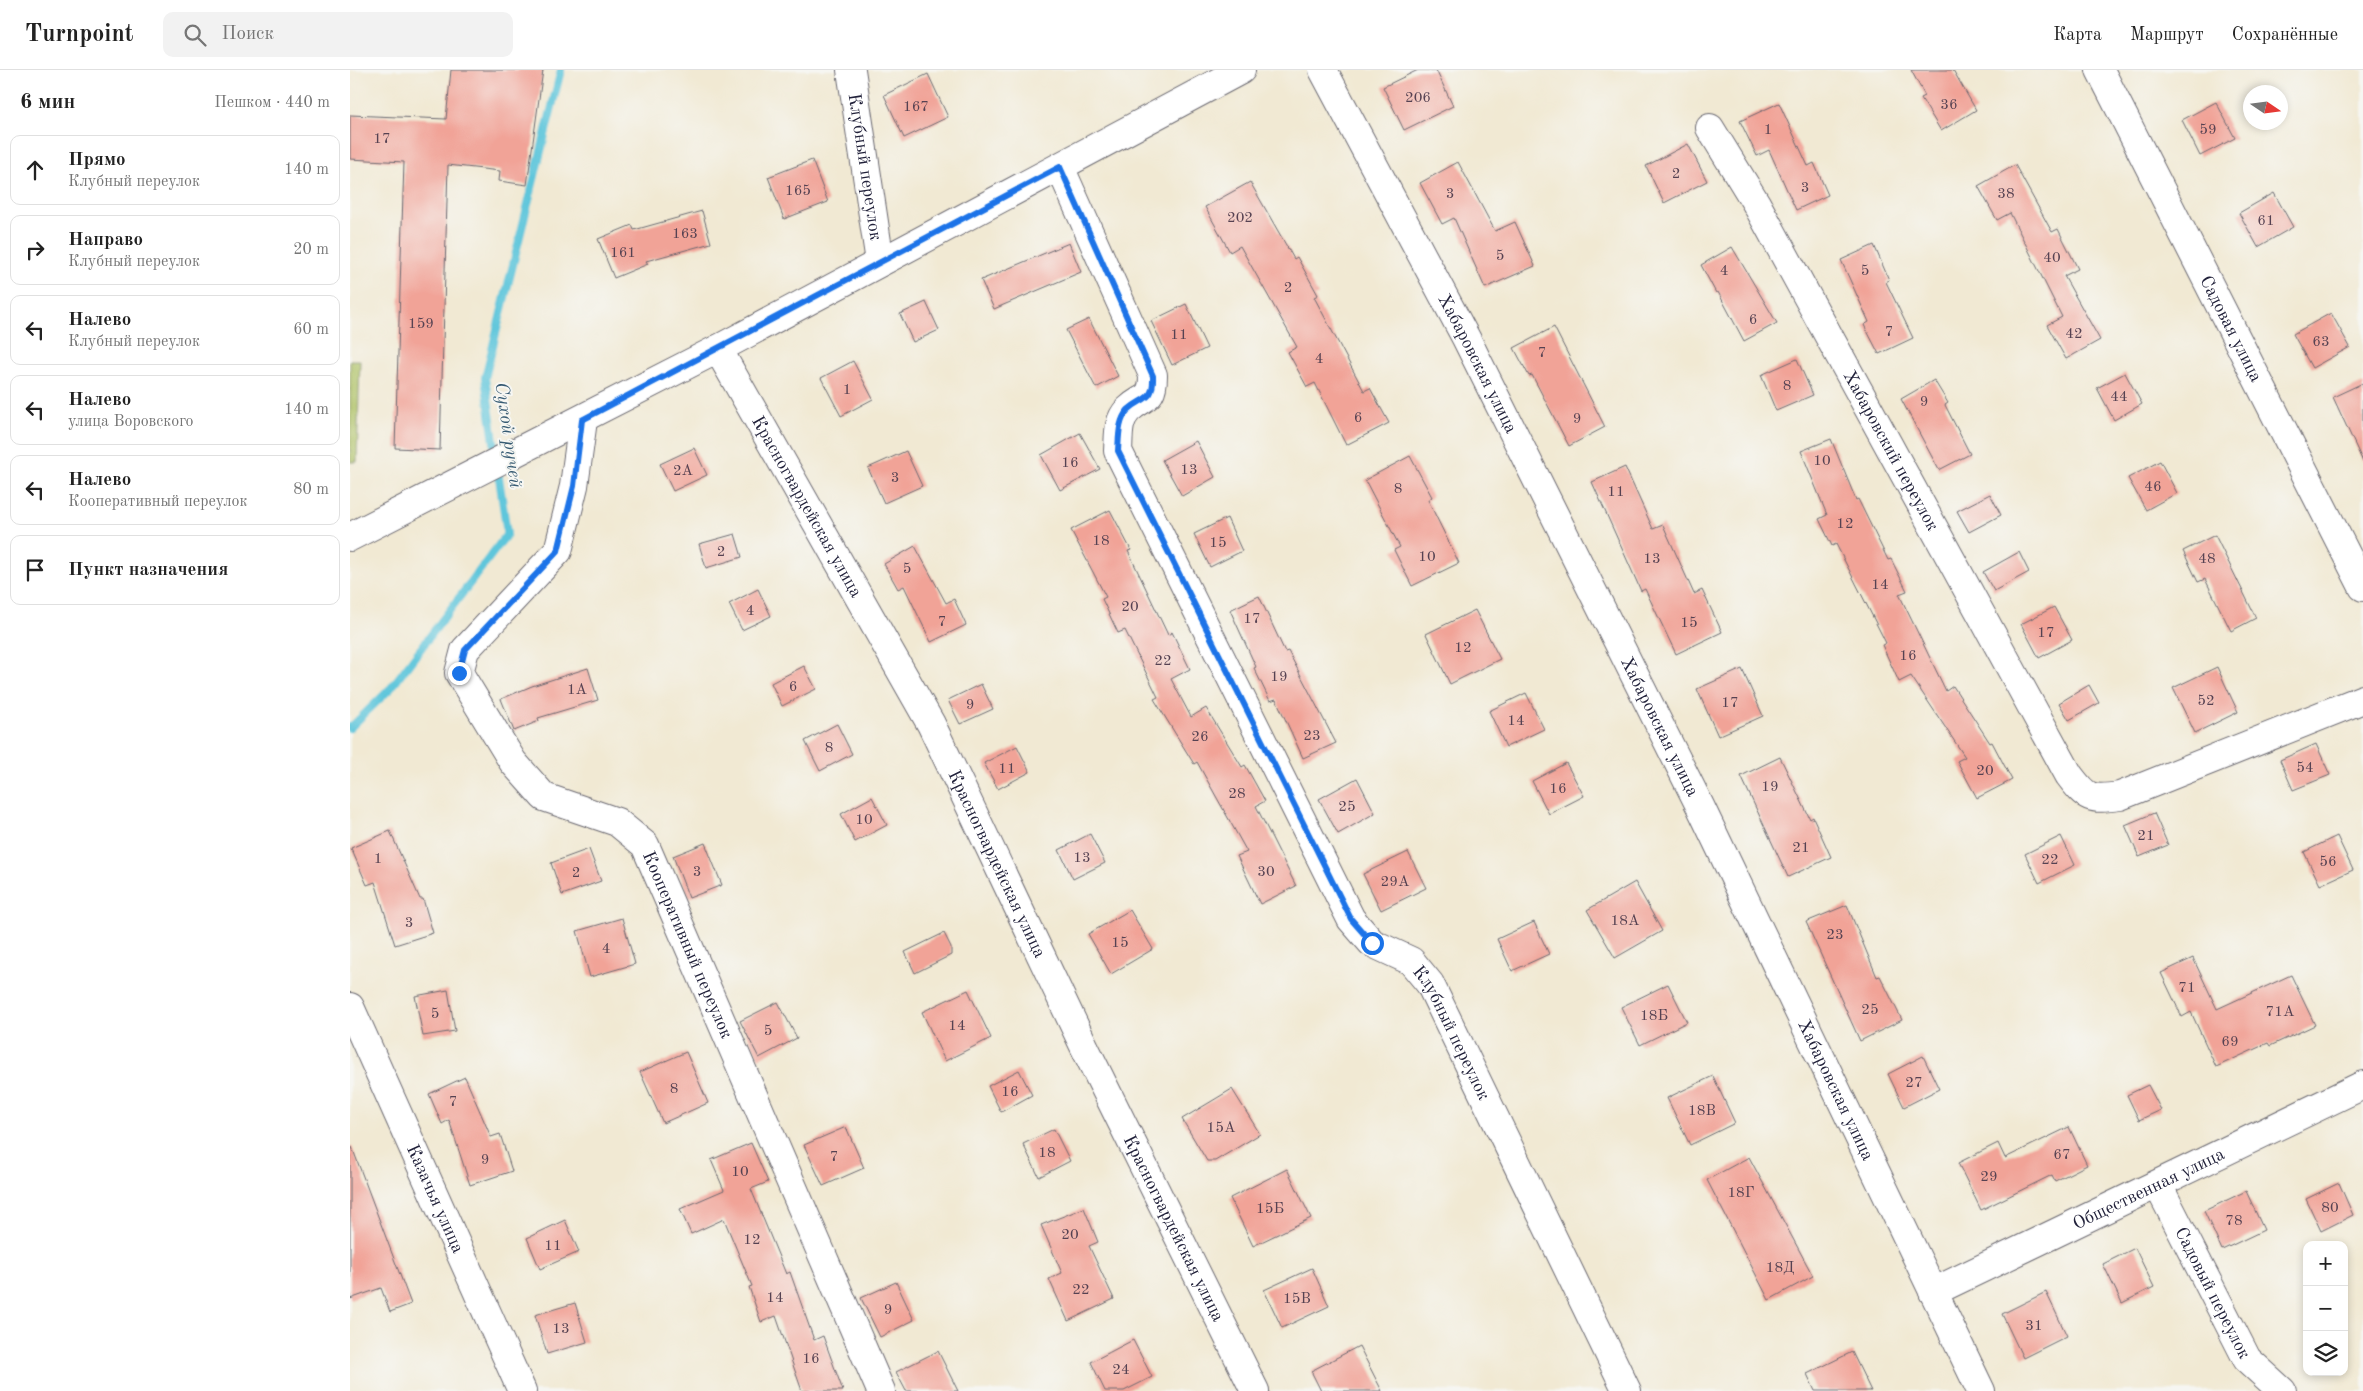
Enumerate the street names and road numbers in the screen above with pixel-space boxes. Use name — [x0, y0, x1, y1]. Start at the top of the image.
street label: Клубный переулок — [845, 92, 885, 242]
street label: Садовая улица — [2196, 273, 2265, 385]
street label: Хабаровская улица — [1434, 291, 1520, 436]
street label: Хабаровский переулок — [1839, 368, 1942, 534]
street label: Красногвардейская улица — [748, 413, 865, 601]
street label: Хабаровская улица — [1617, 654, 1702, 800]
street label: Красногвардейская улица — [944, 768, 1049, 961]
street label: Кооперативный переулок — [639, 849, 736, 1041]
street label: Клубный переулок — [1409, 963, 1493, 1103]
street label: Хабаровская улица — [1794, 1017, 1877, 1164]
street label: Красногвардейская улица — [1120, 1133, 1227, 1325]
street label: Казачья улица — [403, 1142, 467, 1256]
street label: Общественная улица — [2070, 1145, 2228, 1233]
street label: Садовый переулок — [2171, 1224, 2253, 1362]

